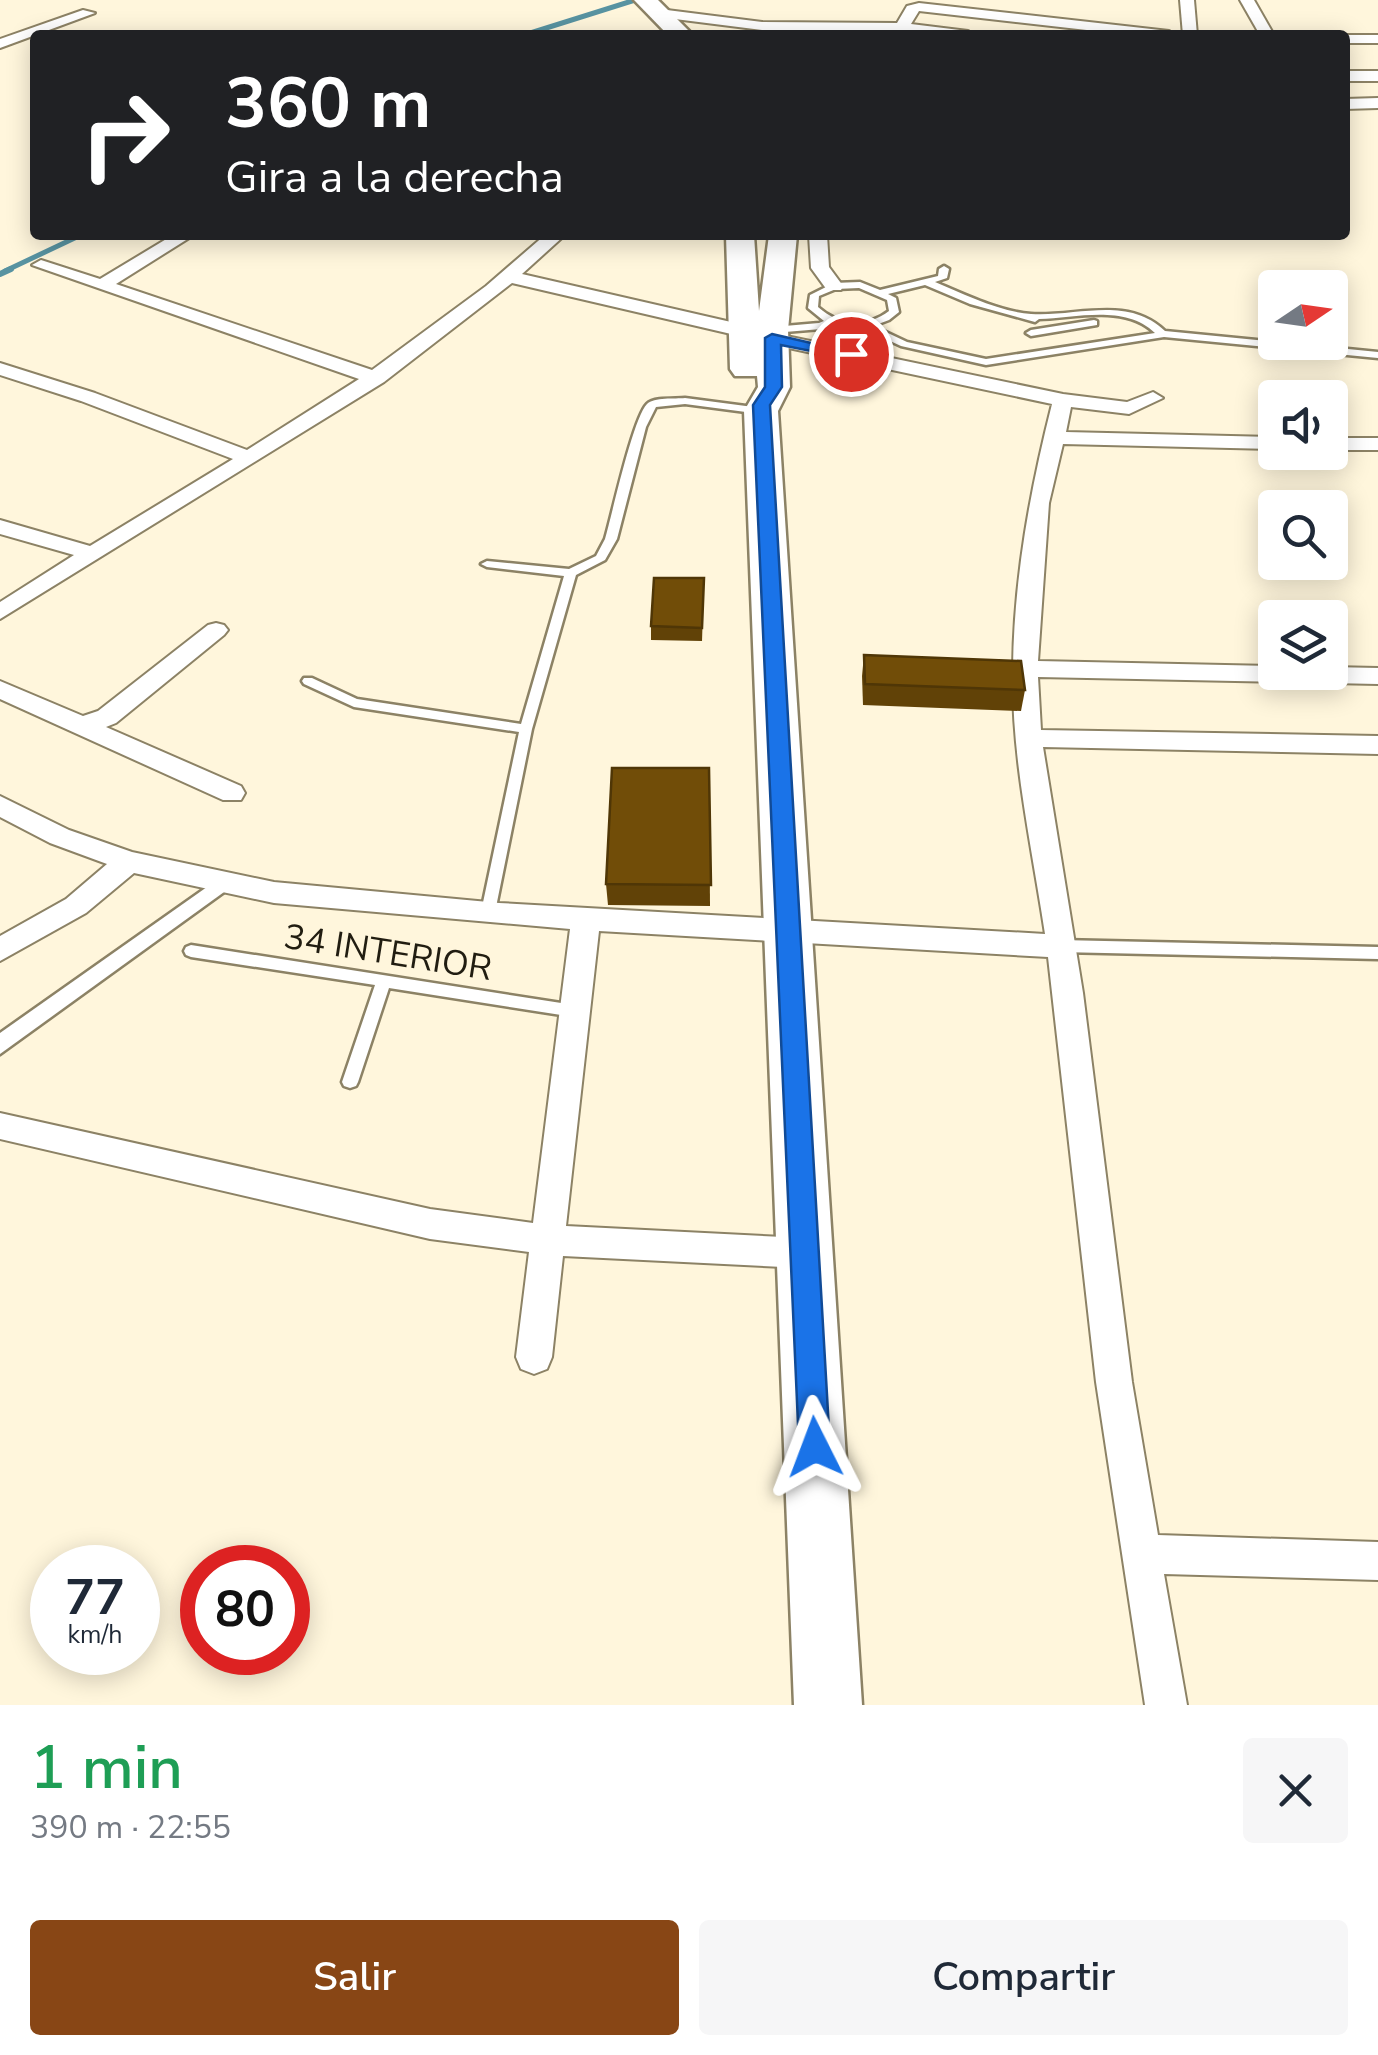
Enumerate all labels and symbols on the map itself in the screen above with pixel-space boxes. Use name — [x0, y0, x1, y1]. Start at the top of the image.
north arrow — [1258, 270, 1348, 360]
pin — [809, 312, 894, 397]
street label: 34 INTERIOR — [281, 913, 495, 992]
position arrow — [763, 1395, 867, 1499]
speed limit sign: 80 — [180, 1545, 310, 1675]

